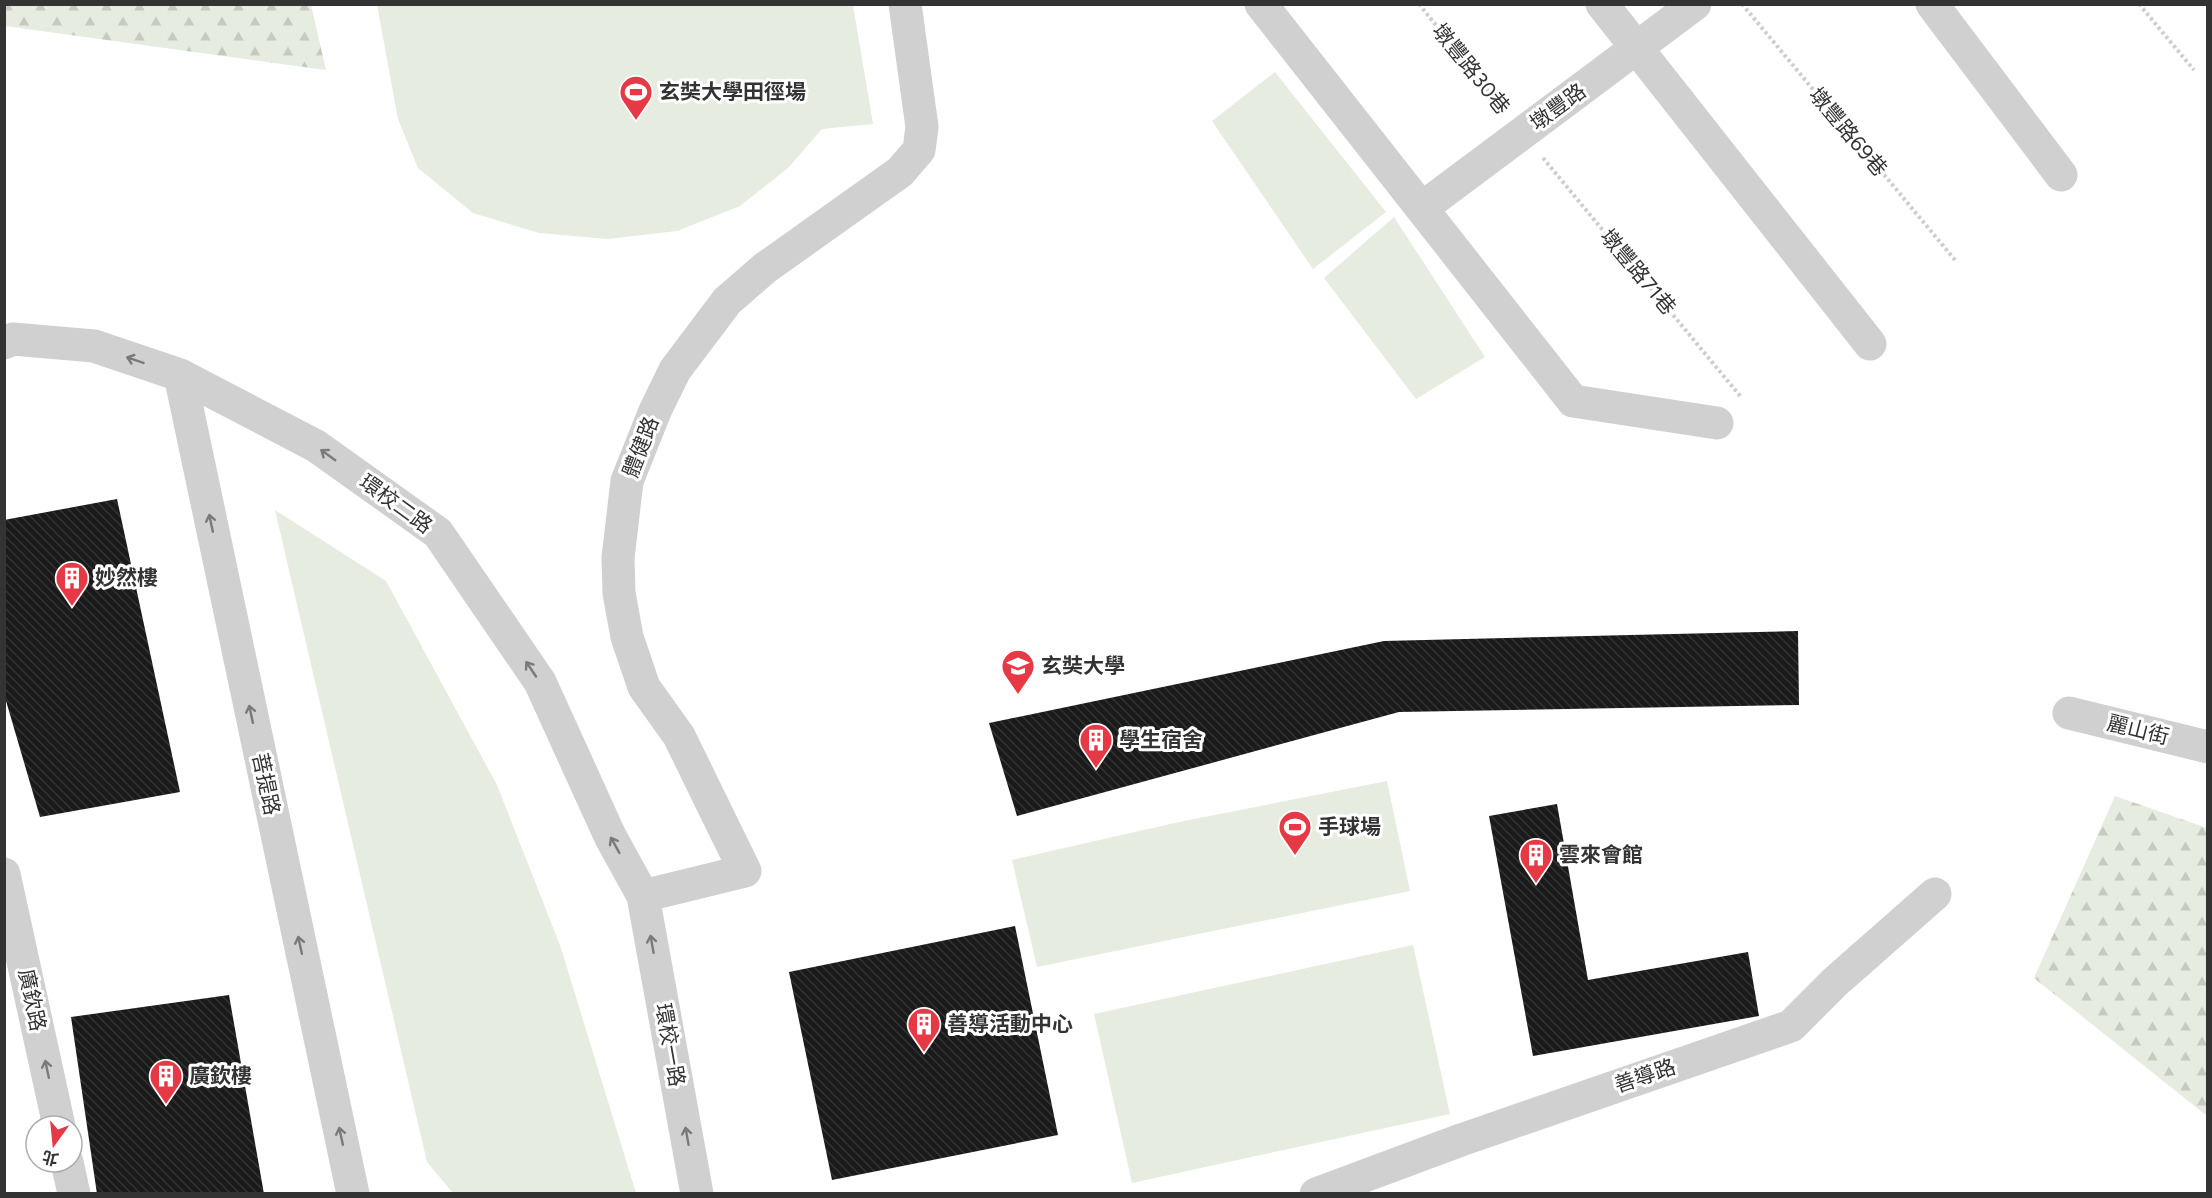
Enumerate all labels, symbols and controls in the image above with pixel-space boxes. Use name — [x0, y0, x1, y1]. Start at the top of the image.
street label: 墩豐路30巷 — [1427, 19, 1515, 119]
sports icon: 玄奘大學田徑場 — [618, 74, 654, 121]
street label: 墩豐路 — [1525, 78, 1591, 135]
place label: 玄奘大學田徑場 — [659, 79, 806, 104]
street label: 墩豐路69巷 — [1804, 82, 1893, 181]
street label: 墩豐路71巷 — [1595, 224, 1681, 320]
one-way arrow — [126, 353, 145, 364]
street label: 體健路 — [618, 413, 663, 481]
one-way arrow — [321, 448, 337, 461]
street label: 環校二路 — [355, 469, 438, 538]
one-way arrow — [205, 513, 216, 533]
building icon: 妙然樓 — [54, 560, 90, 607]
place label: 妙然樓 — [95, 565, 158, 590]
school or university icon: 玄奘大學 — [1000, 648, 1036, 695]
place label: 玄奘大學 — [1041, 653, 1125, 678]
one-way arrow — [525, 662, 537, 678]
one-way arrow — [245, 704, 257, 723]
street label: 麗山街 — [2105, 710, 2172, 749]
building icon: 學生宿舍 — [1078, 722, 1114, 769]
place label: 學生宿舍 — [1119, 727, 1203, 752]
street label: 菩提路 — [248, 750, 285, 817]
sports icon: 手球場 — [1277, 809, 1313, 856]
place label: 手球場 — [1318, 814, 1381, 839]
one-way arrow — [609, 837, 621, 854]
building icon: 雲來會館 — [1518, 837, 1554, 884]
place label: 雲來會館 — [1559, 842, 1643, 867]
one-way arrow — [646, 935, 657, 954]
one-way arrow — [294, 936, 305, 956]
street label: 廣欽路 — [14, 966, 51, 1033]
street label: 環校一路 — [651, 1001, 690, 1088]
building icon: 善導活動中心 — [906, 1006, 942, 1053]
place label: 善導活動中心 — [947, 1011, 1073, 1036]
street label: 善導路 — [1611, 1053, 1679, 1098]
building icon: 廣欽樓 — [148, 1058, 184, 1105]
one-way arrow — [41, 1060, 52, 1079]
place label: 廣欽樓 — [189, 1063, 252, 1088]
north arrow — [24, 1114, 84, 1174]
one-way arrow — [334, 1127, 346, 1146]
one-way arrow — [681, 1127, 692, 1146]
text: 北 — [40, 1147, 60, 1169]

